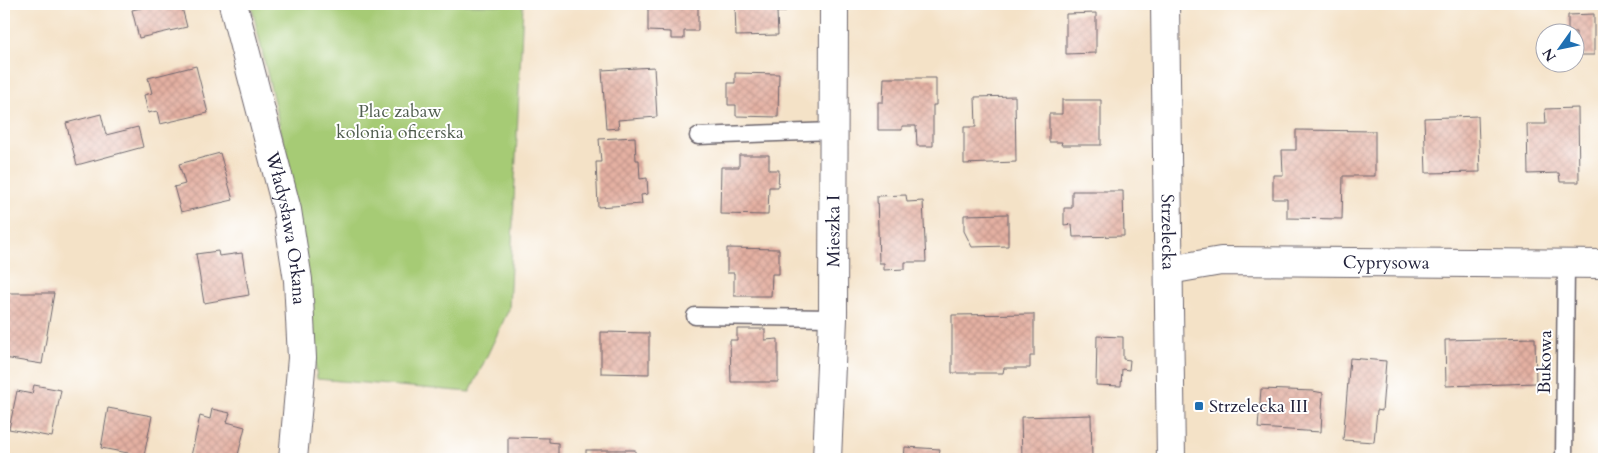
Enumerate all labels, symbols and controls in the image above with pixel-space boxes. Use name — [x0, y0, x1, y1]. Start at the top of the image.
north arrow — [1536, 22, 1586, 72]
text: N — [1538, 45, 1561, 65]
park label: Plac zabaw kolonia oficerska — [336, 99, 464, 145]
street label: Władysława Orkana — [260, 148, 312, 306]
street label: Strzelecka — [1155, 194, 1181, 270]
street label: Mieszka I — [821, 195, 846, 268]
street label: Cyprysowa — [1343, 249, 1430, 275]
street label: Bukowa — [1532, 330, 1558, 394]
place label: Strzelecka III — [1209, 394, 1308, 419]
marker: Strzelecka III — [1193, 400, 1205, 412]

